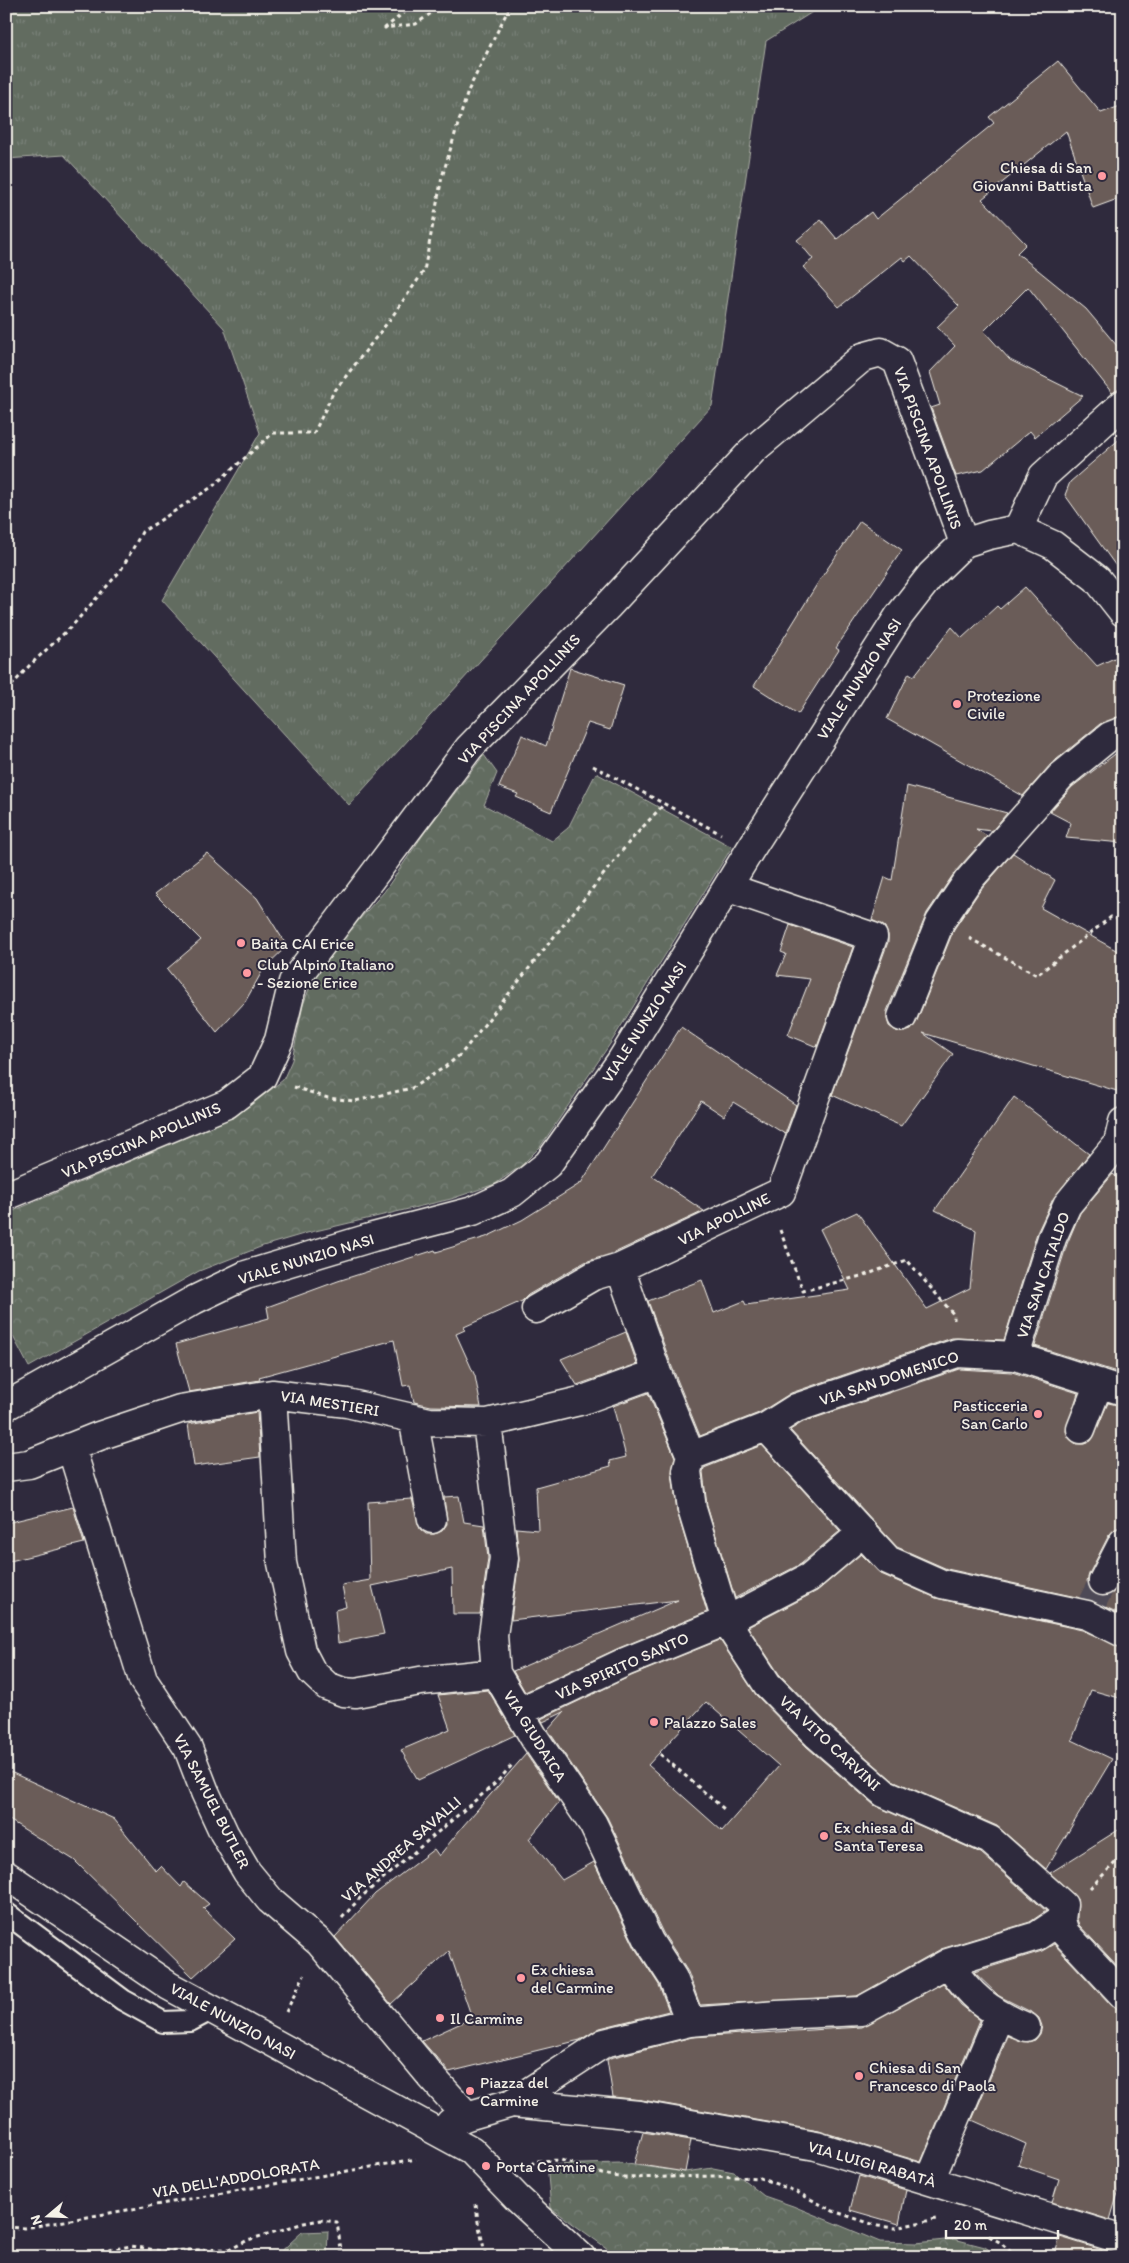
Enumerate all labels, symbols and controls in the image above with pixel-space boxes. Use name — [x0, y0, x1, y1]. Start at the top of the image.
place label: Chiesa di San Giovanni Battista — [973, 158, 1093, 195]
marker: Chiesa di San Giovanni Battista — [1096, 170, 1108, 182]
street label: VIA PISCINA APOLLINIS — [890, 364, 966, 532]
street label: VIALE NUNZIO NASI — [813, 615, 905, 743]
street label: VIA PISCINA APOLLINIS — [454, 630, 584, 768]
place label: Protezione Civile — [967, 686, 1041, 723]
marker: Protezione Civile — [951, 698, 963, 710]
place label: Baita CAI Erice — [251, 934, 354, 953]
marker: Baita CAI Erice — [235, 937, 247, 949]
place label: Club Alpino Italiano - Sezione Erice — [257, 955, 394, 992]
street label: VIALE NUNZIO NASI — [598, 958, 690, 1086]
marker: Club Alpino Italiano - Sezione Erice — [241, 967, 253, 979]
street label: VIA PISCINA APOLLINIS — [58, 1098, 224, 1182]
street label: VIA APOLLINE — [675, 1188, 773, 1250]
street label: VIA SAN CATALDO — [1012, 1209, 1074, 1341]
street label: VIALE NUNZIO NASI — [236, 1229, 376, 1289]
street label: VIA SAN DOMENICO — [817, 1346, 961, 1410]
street label: VIA MESTIERI — [279, 1386, 381, 1420]
place label: Pasticceria San Carlo — [953, 1396, 1028, 1433]
marker: Pasticceria San Carlo — [1032, 1408, 1044, 1420]
street label: VIA SPIRITO SANTO — [552, 1628, 692, 1704]
street label: VIA GIUDAICA — [499, 1687, 571, 1785]
street label: VIA VITO CARVINI — [775, 1691, 885, 1795]
place label: Palazzo Sales — [664, 1713, 756, 1732]
marker: Palazzo Sales — [648, 1716, 660, 1728]
street label: VIA SAMUEL BUTLER — [170, 1730, 254, 1872]
street label: VIA ANDREA SAVALLI — [337, 1792, 465, 1906]
place label: Ex chiesa di Santa Teresa — [834, 1818, 924, 1855]
marker: Ex chiesa di Santa Teresa — [818, 1830, 830, 1842]
place label: Ex chiesa del Carmine — [531, 1960, 614, 1997]
marker: Ex chiesa del Carmine — [515, 1972, 527, 1984]
street label: VIALE NUNZIO NASI — [167, 1979, 299, 2063]
place label: Il Carmine — [450, 2009, 523, 2028]
marker: Il Carmine — [434, 2012, 446, 2024]
place label: Chiesa di San Francesco di Paola — [869, 2058, 997, 2095]
marker: Chiesa di San Francesco di Paola — [853, 2070, 865, 2082]
place label: Piazza del Carmine — [480, 2073, 549, 2110]
marker: Piazza del Carmine — [464, 2085, 476, 2097]
street label: VIA LUIGI RABATÀ — [806, 2137, 938, 2191]
street label: VIA DELL'ADDOLORATA — [151, 2154, 321, 2202]
place label: Porta Carmine — [496, 2157, 595, 2176]
marker: Porta Carmine — [480, 2160, 492, 2172]
north arrow — [22, 2190, 72, 2240]
scale bar — [946, 2208, 1059, 2240]
text: N — [27, 2213, 46, 2227]
text: 20 m — [954, 2216, 988, 2234]

